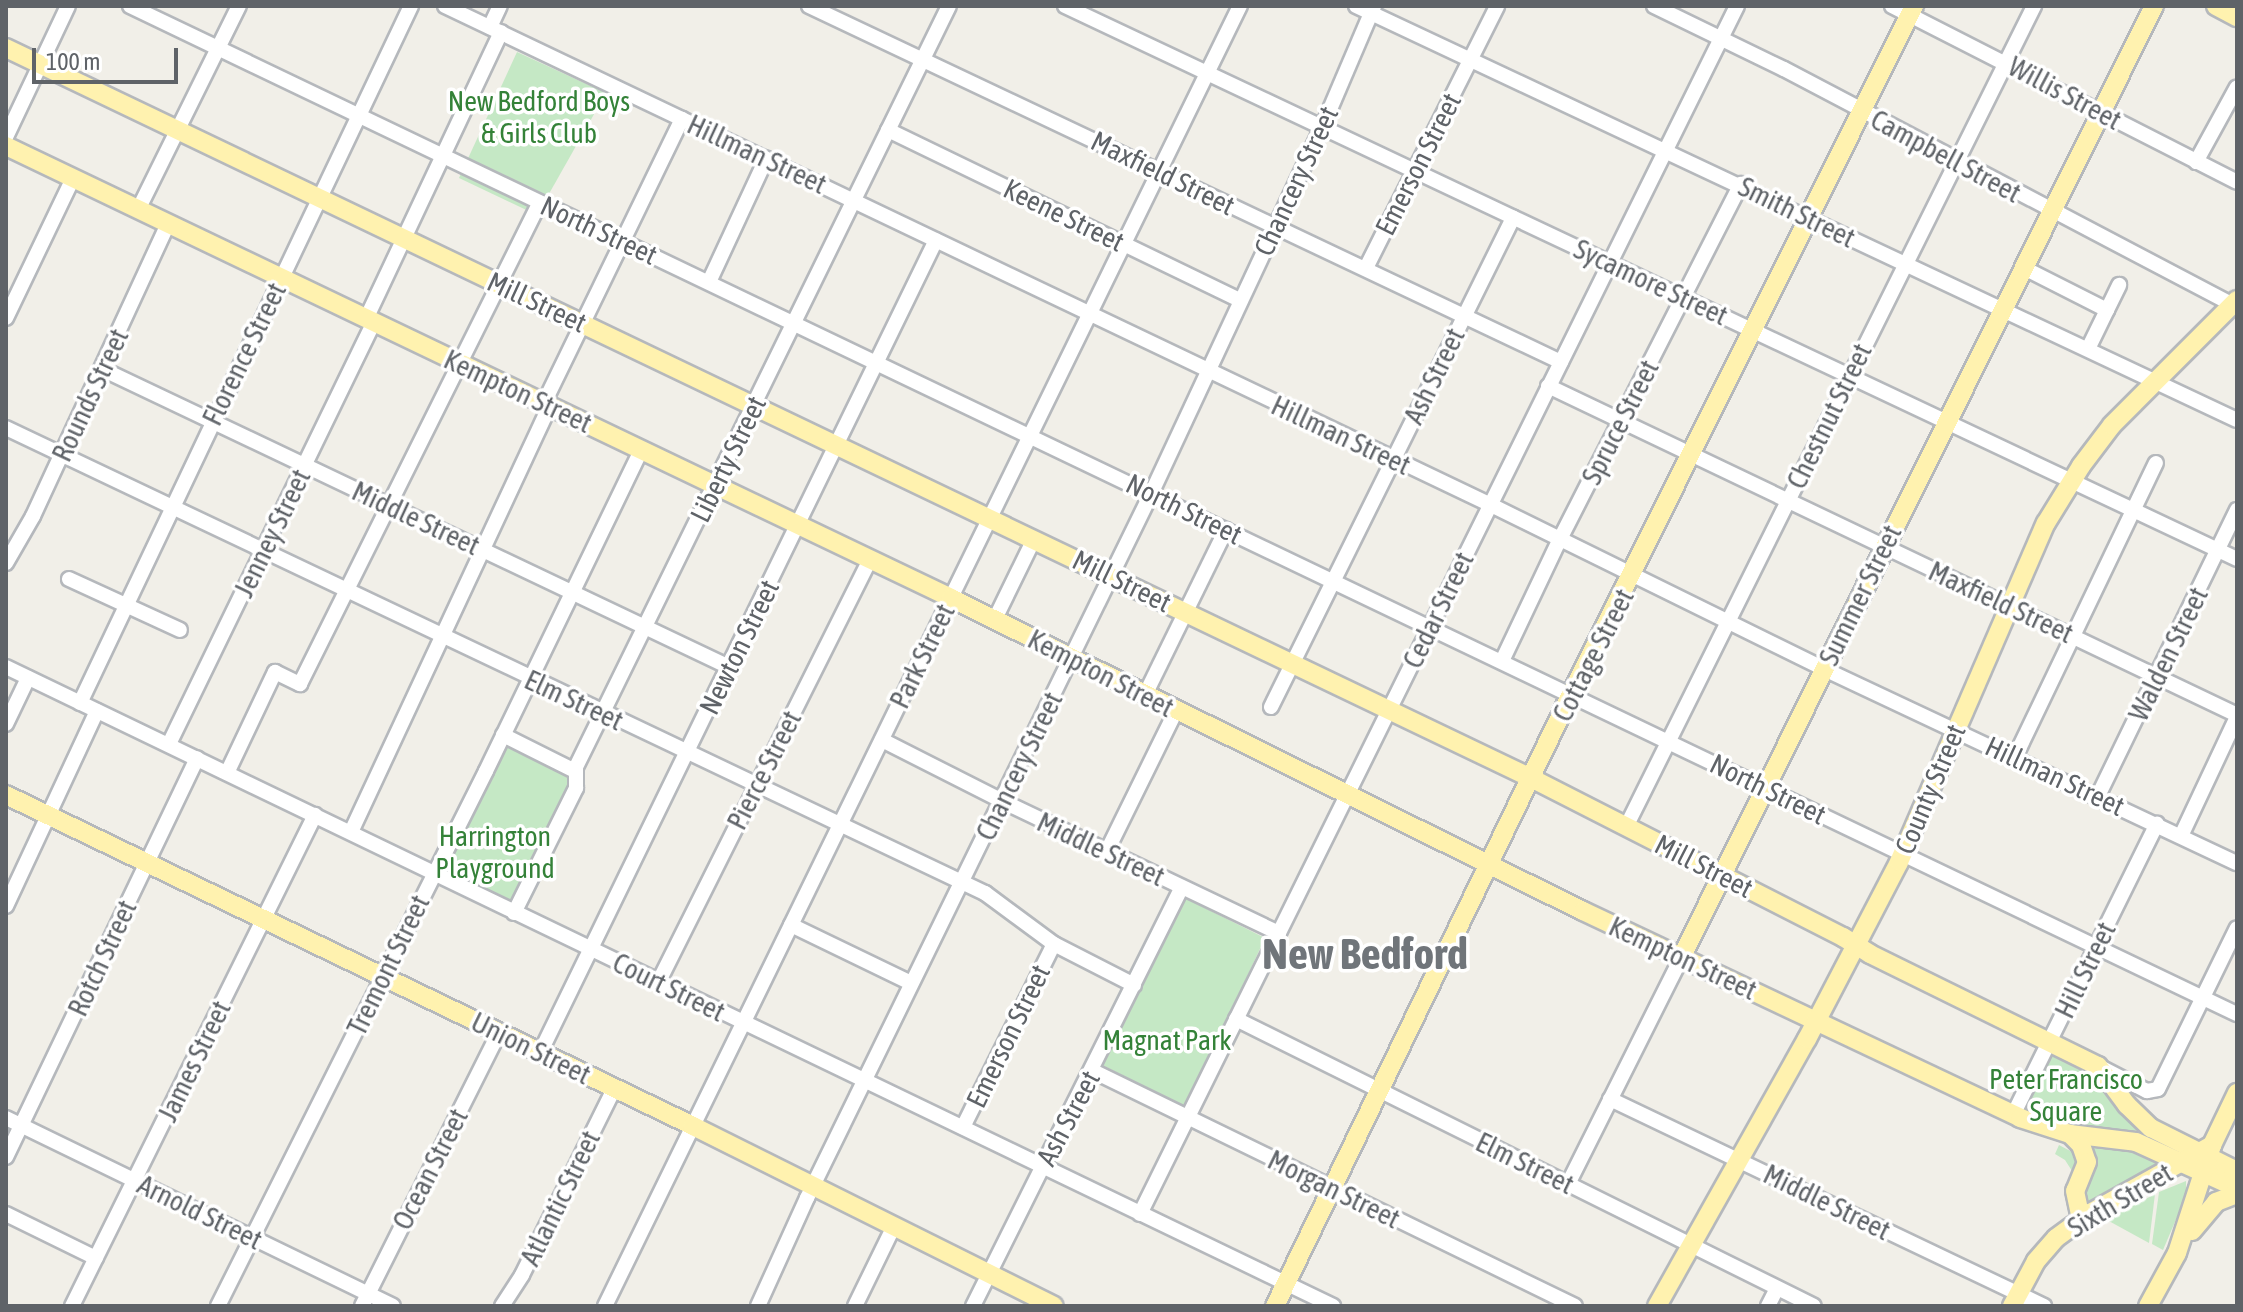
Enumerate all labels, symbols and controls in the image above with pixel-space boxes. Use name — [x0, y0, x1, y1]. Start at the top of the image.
scale bar — [36, 32, 182, 82]
text: 100 m — [46, 48, 100, 75]
street label: Willis Street — [2003, 49, 2127, 137]
park label: New Bedford Boys & Girls Club — [448, 84, 630, 150]
street label: Emerson Street — [1368, 87, 1468, 241]
street label: Chancery Street — [1247, 101, 1345, 261]
street label: Campbell Street — [1865, 102, 2027, 210]
street label: Hillman Street — [682, 107, 832, 201]
street label: Maxfield Street — [1086, 124, 1240, 222]
street label: Smith Street — [1733, 169, 1861, 255]
street label: Keene Street — [998, 171, 1130, 259]
street label: North Street — [535, 188, 663, 272]
street label: Sycamore Street — [1569, 232, 1733, 332]
street label: Mill Street — [482, 265, 592, 339]
street label: Florence Street — [195, 277, 293, 431]
street label: Rounds Street — [45, 323, 135, 467]
street label: Ash Street — [1396, 323, 1472, 429]
street label: Chestnut Street — [1779, 338, 1879, 494]
street label: Kempton Street — [439, 342, 597, 440]
street label: Spruce Street — [1574, 354, 1666, 490]
street label: Hillman Street — [1266, 388, 1416, 482]
street label: Liberty Street — [683, 390, 773, 528]
street label: Jenney Street — [227, 464, 317, 602]
street label: North Street — [1121, 467, 1247, 551]
street label: Middle Street — [347, 474, 485, 562]
street label: Summer Street — [1812, 519, 1908, 671]
street label: Mill Street — [1067, 543, 1177, 619]
street label: Cedar Street — [1396, 546, 1480, 674]
street label: Maxfield Street — [1923, 554, 2079, 650]
street label: Newton Street — [692, 574, 786, 720]
street label: Walden Street — [2121, 582, 2215, 726]
street label: Cottage Street — [1545, 583, 1641, 727]
street label: Park Street — [882, 598, 962, 714]
street label: Kempton Street — [1022, 622, 1180, 724]
street label: Elm Street — [519, 663, 629, 737]
street label: Chancery Street — [969, 686, 1069, 846]
street label: Pierce Street — [720, 705, 808, 835]
street label: County Street — [1888, 719, 1972, 859]
street label: Hillman Street — [1980, 729, 2130, 823]
street label: North Street — [1705, 747, 1831, 831]
street label: Middle Street — [1032, 805, 1170, 893]
park label: Harrington Playground — [435, 819, 555, 885]
street label: Mill Street — [1649, 827, 1759, 905]
street label: Tremont Street — [340, 889, 436, 1041]
street label: Rotch Street — [61, 895, 143, 1021]
street label: Kempton Street — [1604, 909, 1762, 1007]
street label: Hill Street — [2047, 916, 2123, 1024]
district label: New Bedford — [1262, 927, 1468, 979]
street label: Court Street — [607, 945, 731, 1029]
street label: Emerson Street — [959, 959, 1057, 1113]
street label: James Street — [150, 995, 238, 1127]
street label: Union Street — [466, 1005, 596, 1091]
park label: Magnat Park — [1102, 1023, 1232, 1057]
park label: Peter Francisco Square — [1989, 1062, 2143, 1128]
street label: Ash Street — [1029, 1065, 1107, 1171]
street label: Ocean Street — [385, 1103, 475, 1235]
street label: Atlantic Street — [513, 1125, 607, 1271]
street label: Elm Street — [1471, 1125, 1579, 1201]
street label: Morgan Street — [1263, 1143, 1405, 1235]
street label: Sixth Street — [2061, 1156, 2179, 1244]
street label: Middle Street — [1758, 1157, 1896, 1247]
street label: Arnold Street — [132, 1167, 268, 1257]

